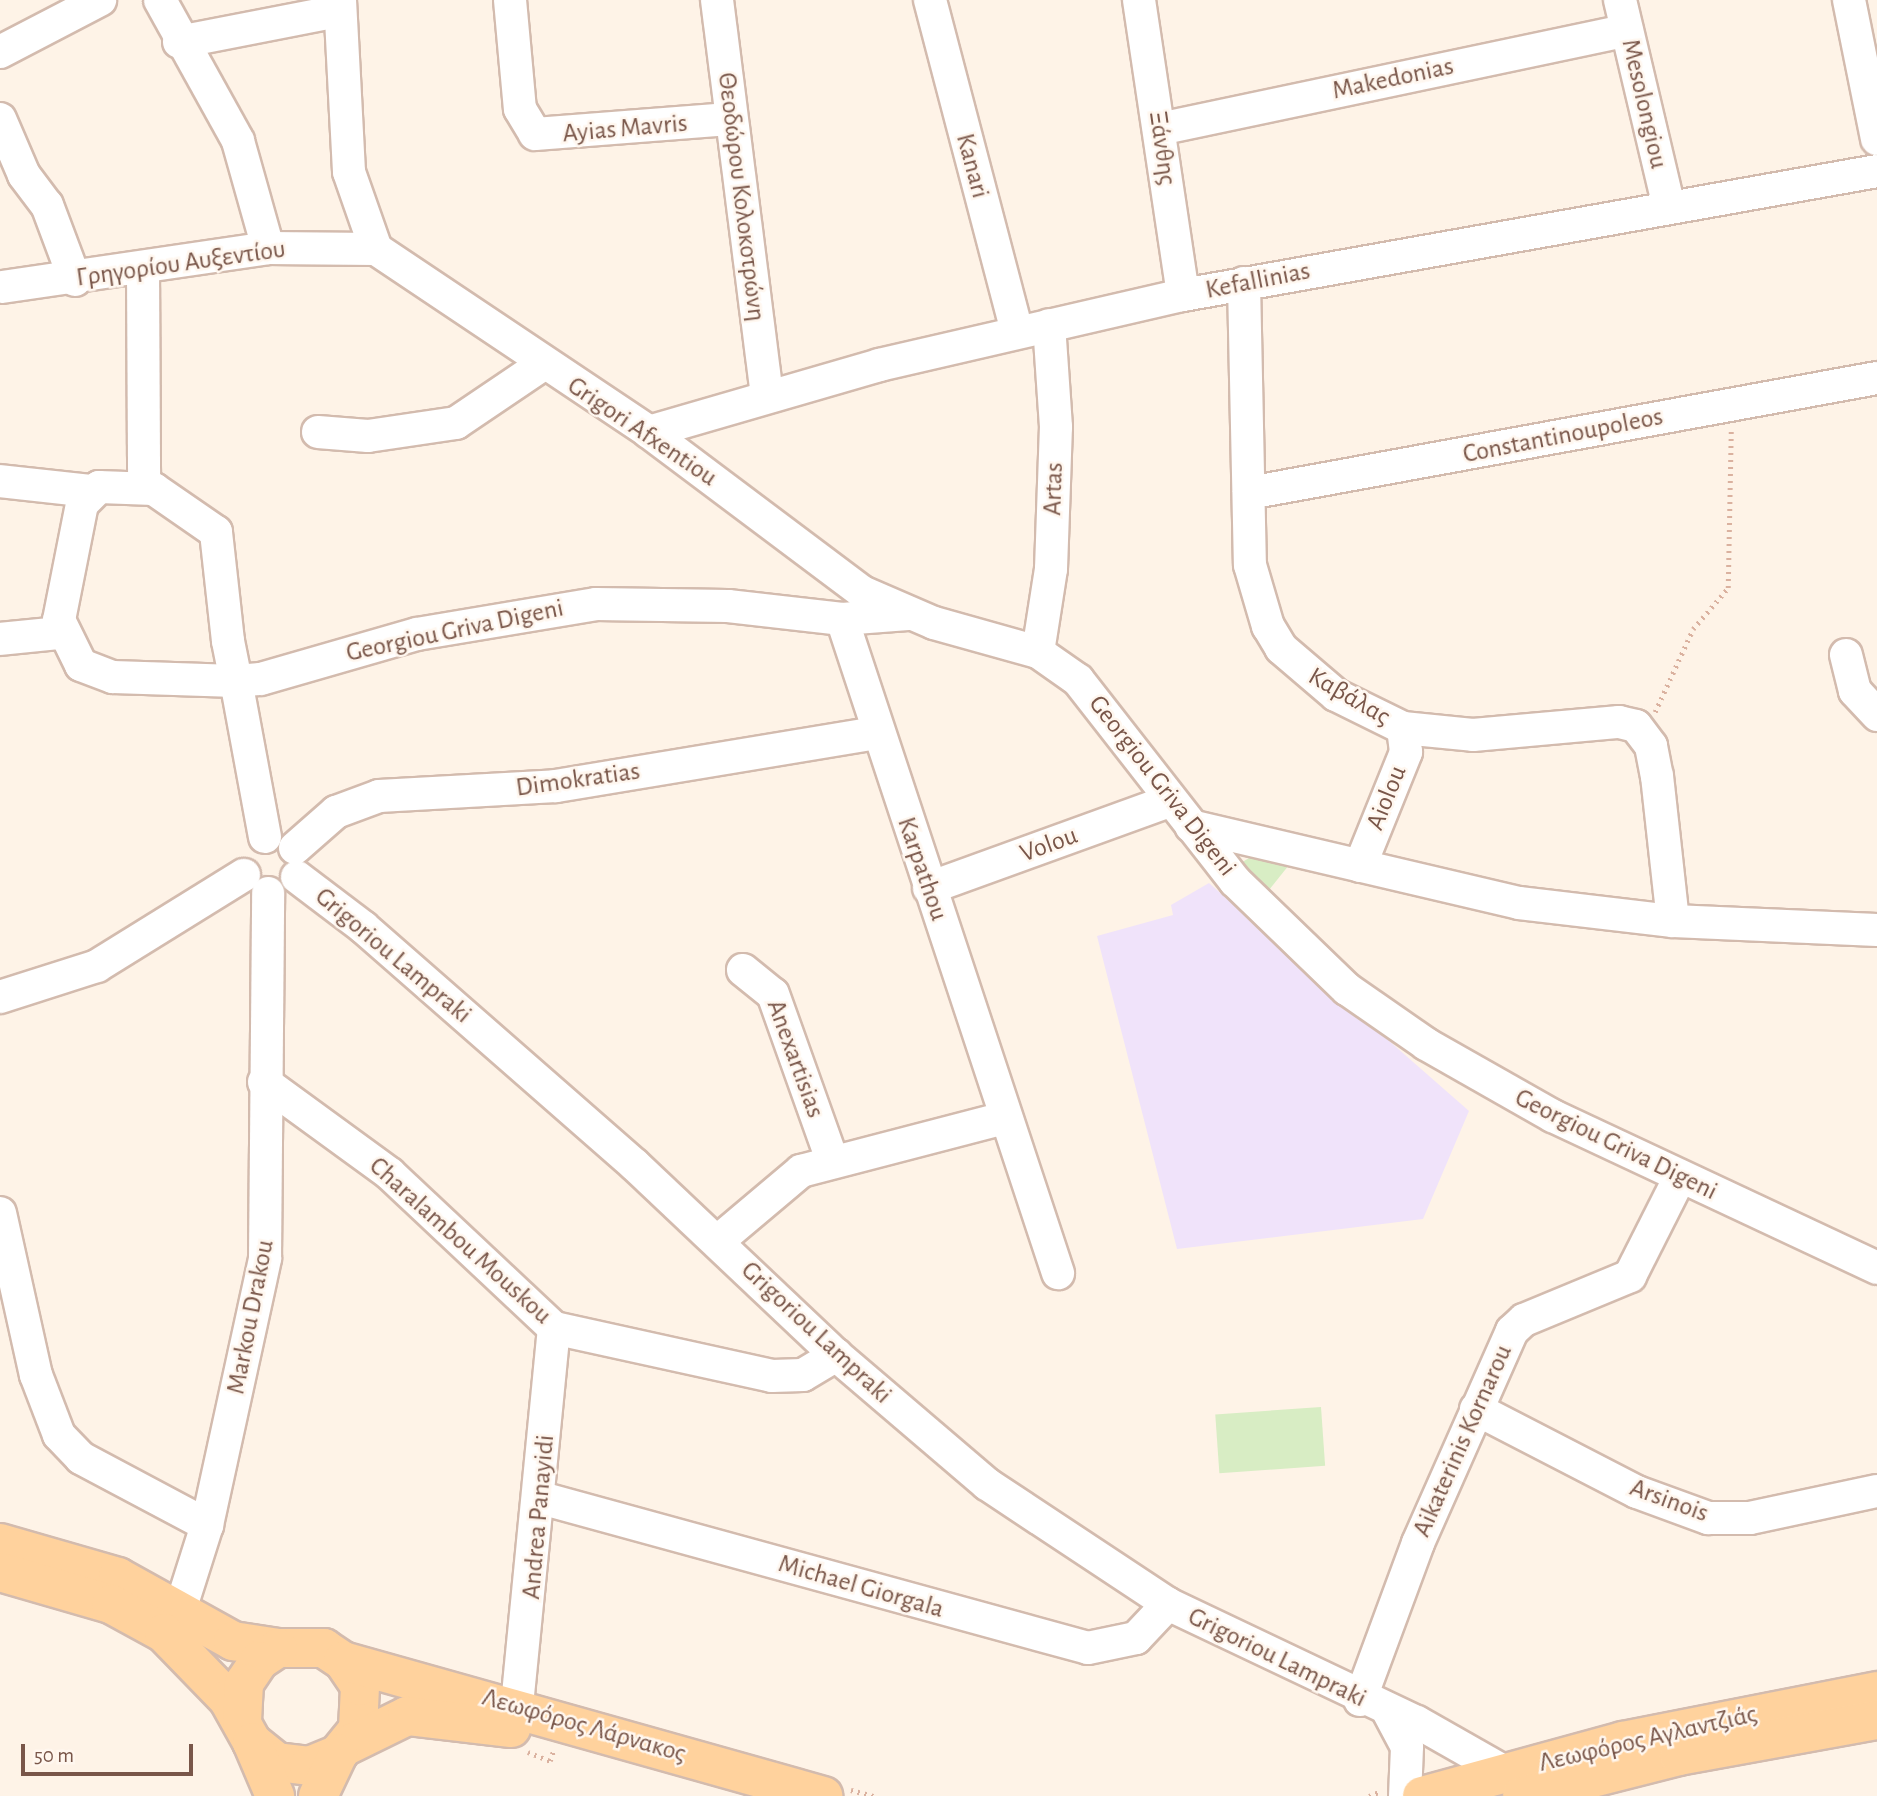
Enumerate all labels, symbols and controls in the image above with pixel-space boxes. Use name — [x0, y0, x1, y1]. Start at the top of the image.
street label: Mesolongiou — [1614, 36, 1674, 172]
street label: Makedonias — [1330, 51, 1456, 107]
street label: Θεοδώρου Κολοκοτρώνη — [710, 71, 772, 323]
street label: Ayias Mavris — [561, 108, 689, 150]
street label: Ξάνθης — [1141, 109, 1183, 187]
street label: Kanari — [948, 130, 996, 202]
street label: Γρηγορίου Αυξεντίου — [74, 234, 288, 294]
street label: Kefallinias — [1203, 256, 1313, 306]
street label: Grigori Afxentiou — [561, 370, 723, 494]
street label: Constantinoupoleos — [1460, 401, 1666, 471]
street label: Artas — [1037, 462, 1071, 516]
street label: Georgiou Griva Digeni — [344, 593, 566, 669]
street label: Καβάλας — [1303, 661, 1395, 733]
street label: Georgiou Griva Digeni — [1082, 689, 1242, 883]
street label: Dimokratias — [514, 756, 642, 804]
street label: Aiolou — [1360, 761, 1414, 835]
street label: Karpathou — [890, 813, 954, 925]
street label: Volou — [1016, 820, 1082, 870]
street label: Grigoriou Lampraki — [308, 882, 478, 1030]
street label: Anexartisias — [759, 996, 831, 1122]
street label: Georgiou Griva Digeni — [1510, 1082, 1722, 1208]
street label: Charalambou Mouskou — [362, 1151, 558, 1331]
street label: Markou Drakou — [221, 1237, 281, 1397]
street label: Grigoriou Lampraki — [734, 1255, 898, 1411]
street label: Aikaterinis Kornarou — [1407, 1340, 1519, 1542]
street label: Andrea Panayidi — [516, 1433, 562, 1601]
street label: Arsinois — [1626, 1472, 1712, 1530]
street label: Michael Giorgala — [775, 1548, 947, 1626]
street label: Grigoriou Lampraki — [1183, 1601, 1371, 1715]
street label: Λεωφόρος Λάρνακος — [479, 1682, 689, 1770]
street label: Λεωφόρος Αγλαντζιάς — [1536, 1699, 1760, 1779]
scale bar — [24, 1730, 196, 1774]
text: 50 m — [34, 1745, 74, 1766]

